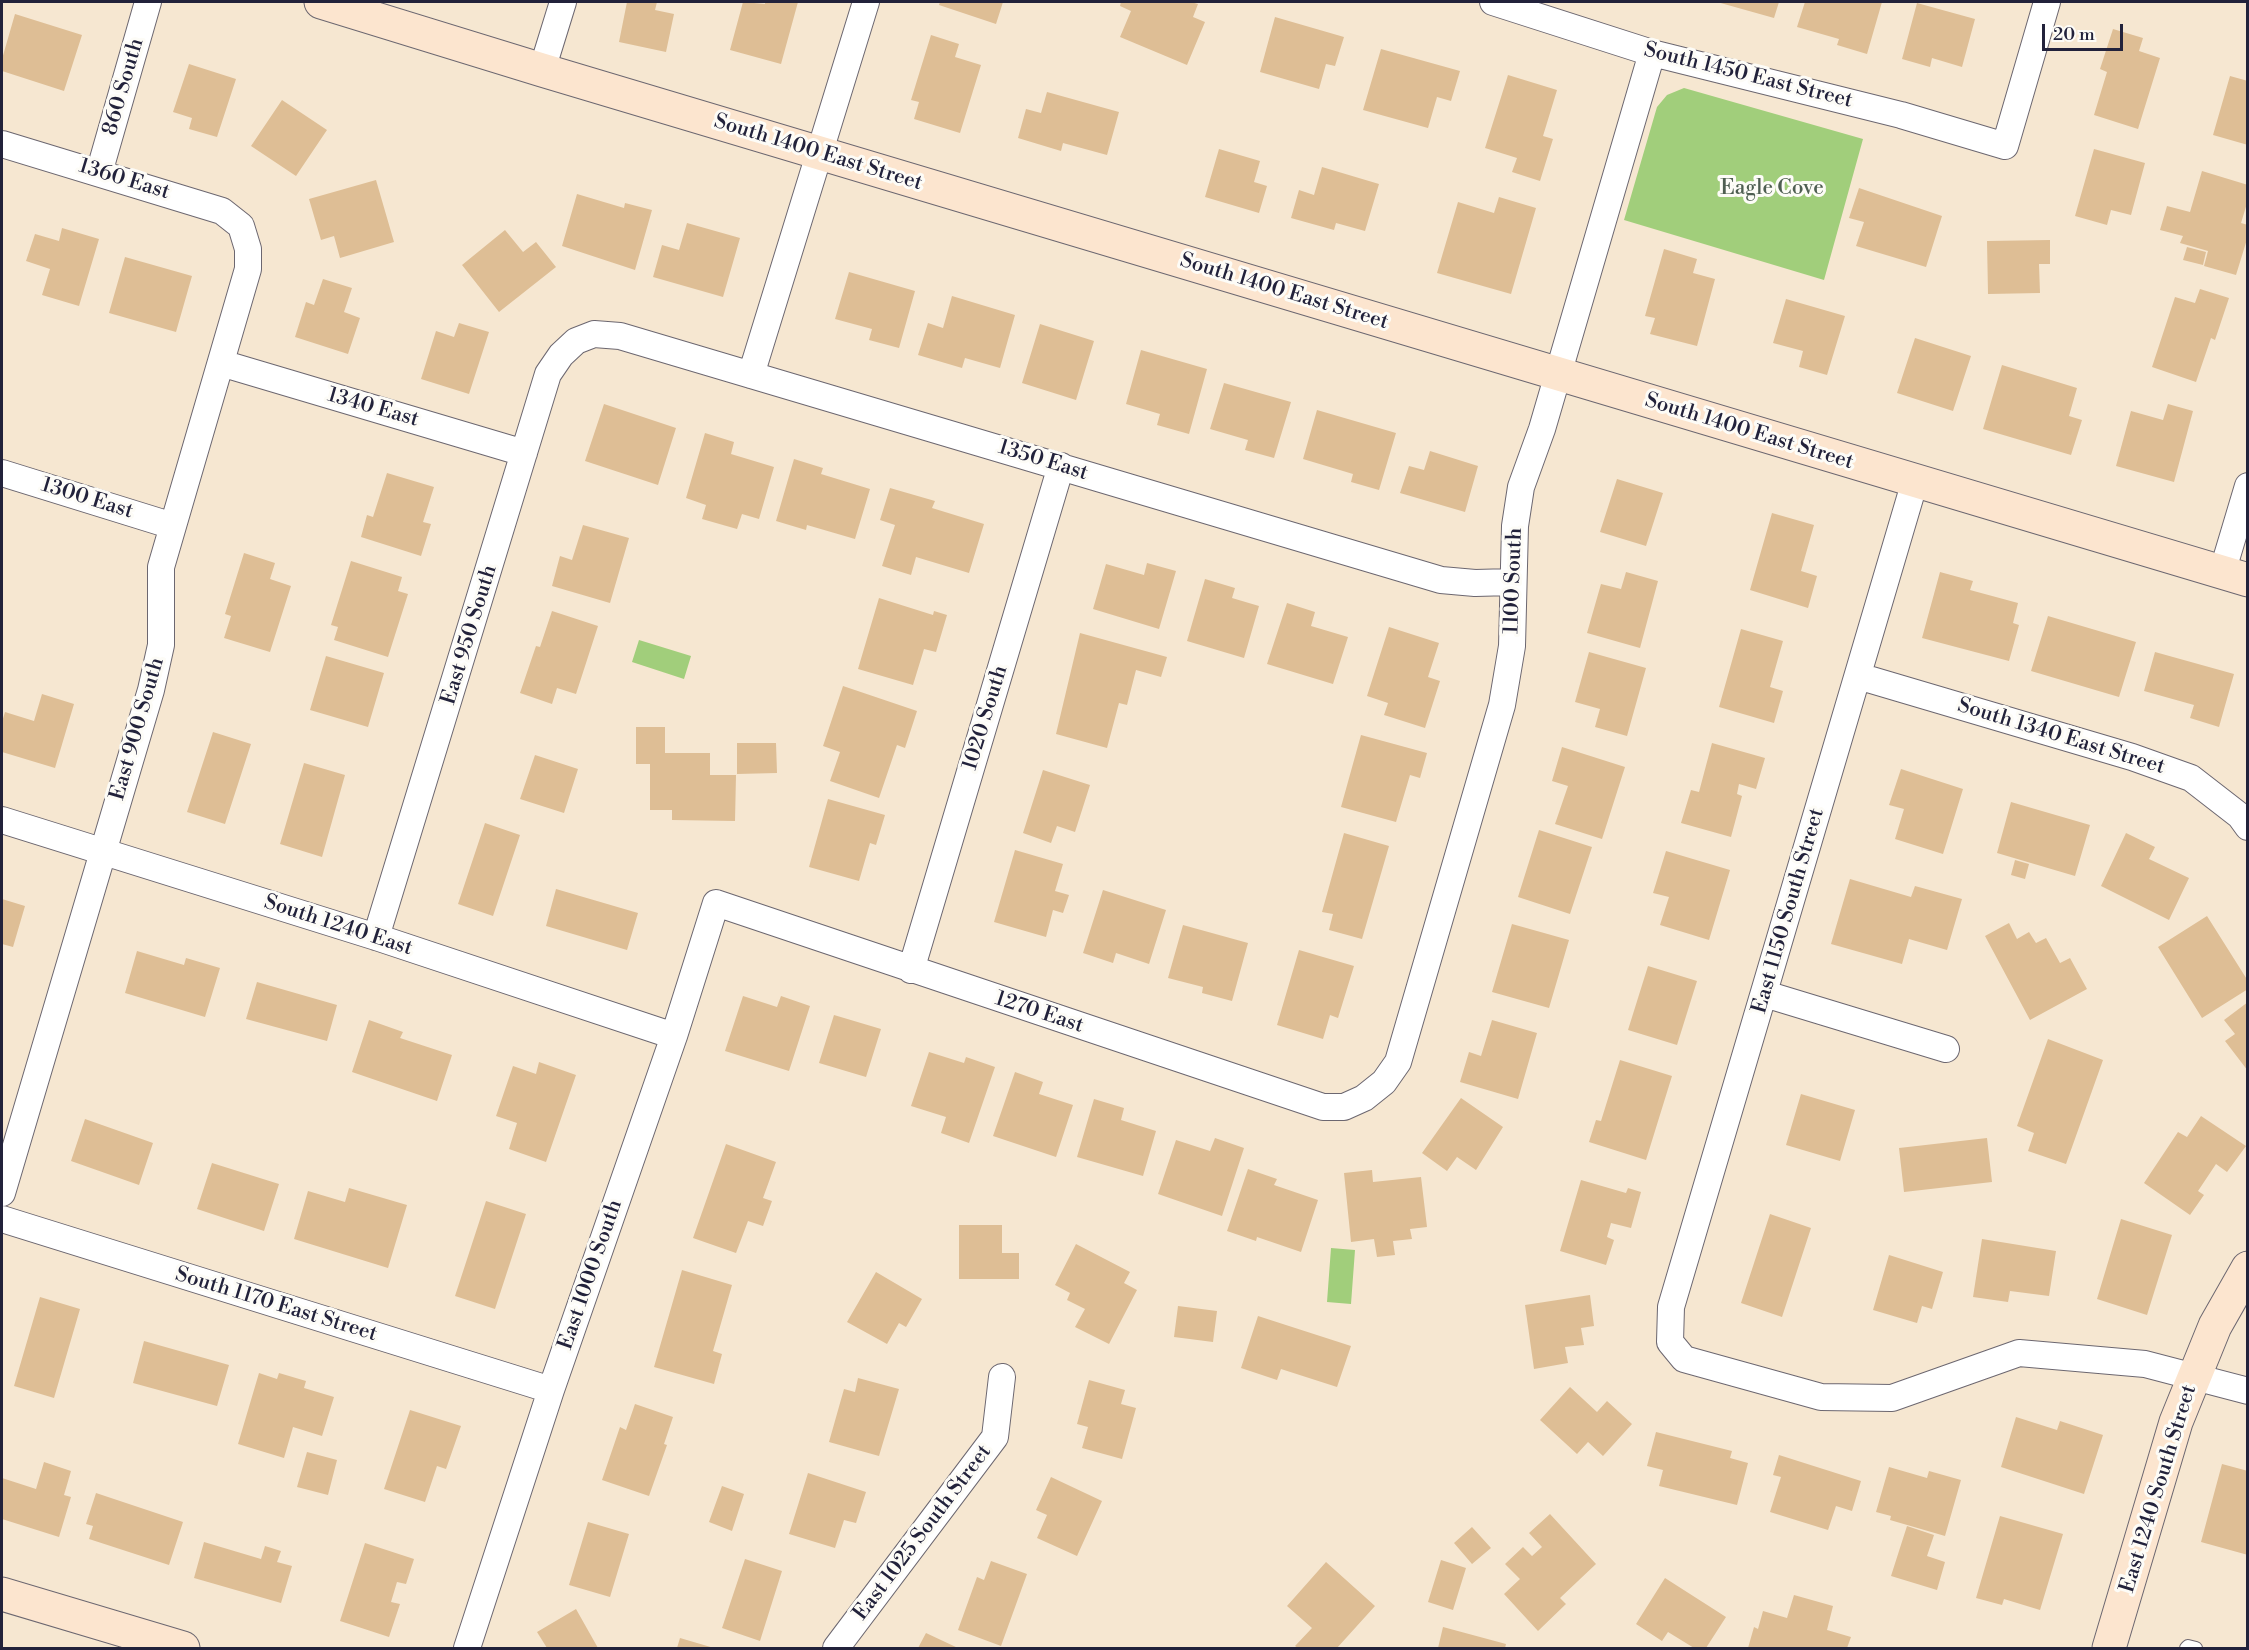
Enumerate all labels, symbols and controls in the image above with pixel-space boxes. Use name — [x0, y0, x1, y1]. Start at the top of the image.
scale bar — [2045, 12, 2126, 50]
text: 20 m — [2053, 23, 2095, 46]
street label: 860 South — [98, 36, 150, 138]
street label: South 1450 East Street — [1641, 38, 1855, 114]
street label: South 1400 East Street — [711, 109, 925, 197]
street label: 1360 East — [76, 154, 172, 206]
park label: Eagle Cove — [1720, 176, 1824, 202]
street label: South 1400 East Street — [1177, 248, 1391, 336]
street label: 1340 East — [325, 383, 421, 433]
street label: South 1400 East Street — [1642, 388, 1856, 476]
street label: 1350 East — [995, 435, 1091, 487]
street label: 1300 East — [38, 473, 136, 525]
street label: 1100 South — [1500, 527, 1528, 635]
street label: East 950 South — [437, 562, 503, 708]
street label: East 900 South — [106, 655, 170, 803]
street label: 1020 South — [958, 663, 1014, 773]
street label: South 1340 East Street — [1954, 693, 2168, 781]
street label: East 1150 South Street — [1748, 806, 1830, 1016]
street label: South 1240 East — [261, 890, 415, 962]
street label: 1270 East — [992, 987, 1086, 1039]
street label: East 1000 South — [554, 1197, 628, 1353]
street label: South 1170 East Street — [172, 1262, 380, 1348]
street label: East 1240 South Street — [2115, 1382, 2203, 1596]
street label: East 1025 South Street — [849, 1440, 997, 1626]

